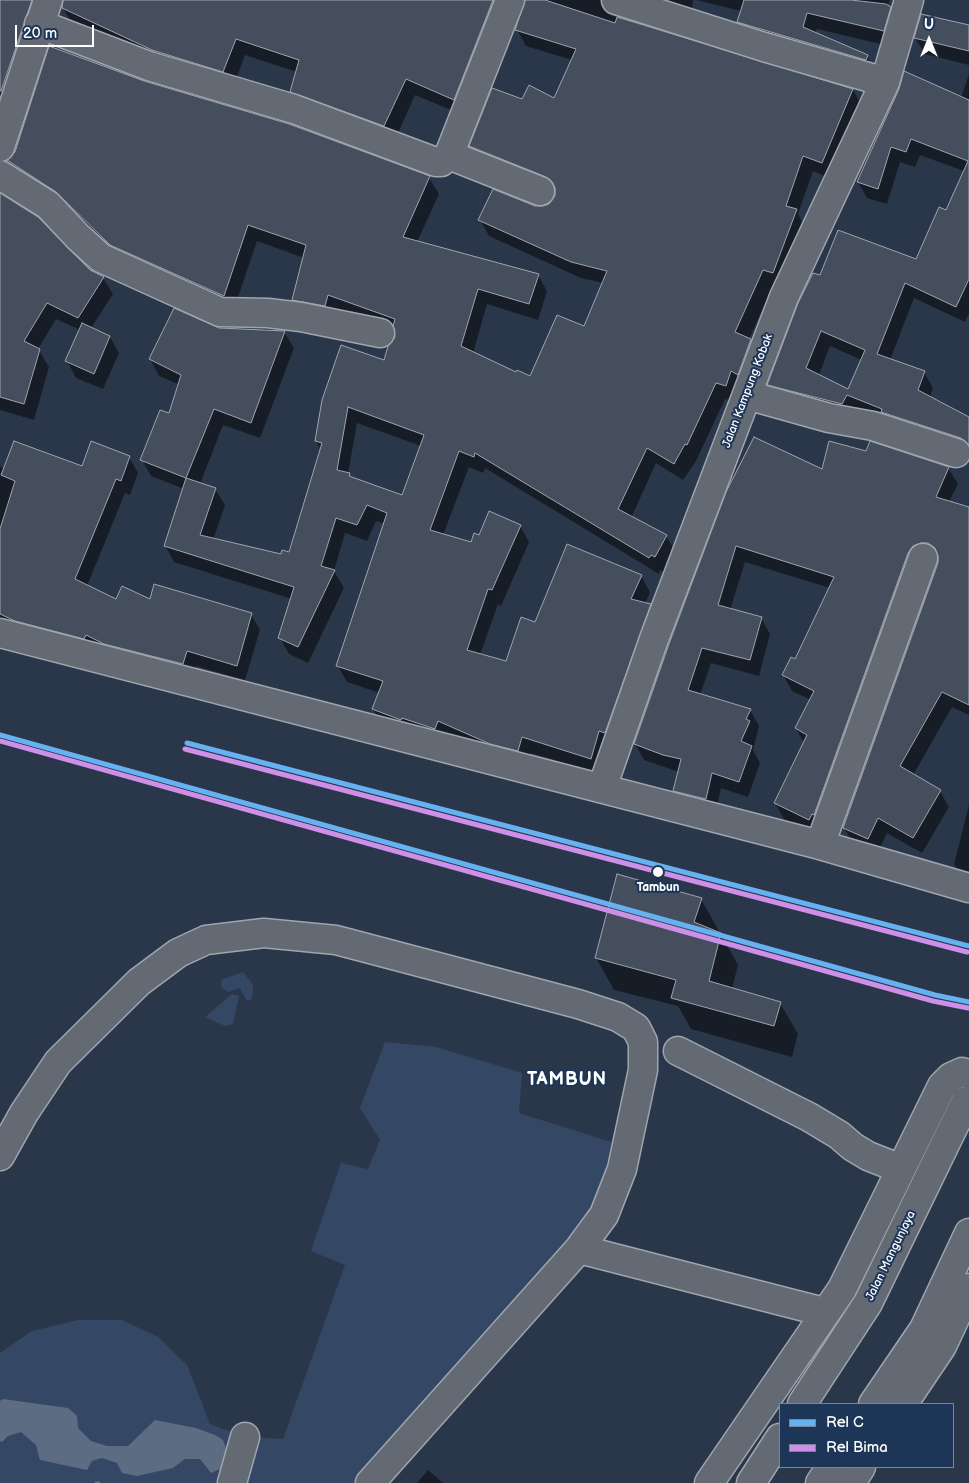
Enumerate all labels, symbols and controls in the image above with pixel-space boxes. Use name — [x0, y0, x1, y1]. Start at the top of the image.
scale bar — [18, 15, 96, 47]
north arrow — [904, 15, 954, 65]
text: U — [924, 16, 934, 33]
text: 20 m — [23, 24, 57, 43]
street label: Jalan Kampung Kobak — [720, 332, 776, 450]
marker: Tambun — [651, 865, 665, 879]
place label: Tambun — [637, 881, 679, 895]
district label: TAMBUN — [526, 1069, 608, 1091]
street label: Jalan Mangunjaya — [863, 1209, 919, 1303]
legend — [779, 1403, 954, 1468]
text: Rel C — [826, 1413, 864, 1432]
text: Rel Bima — [826, 1438, 888, 1457]

